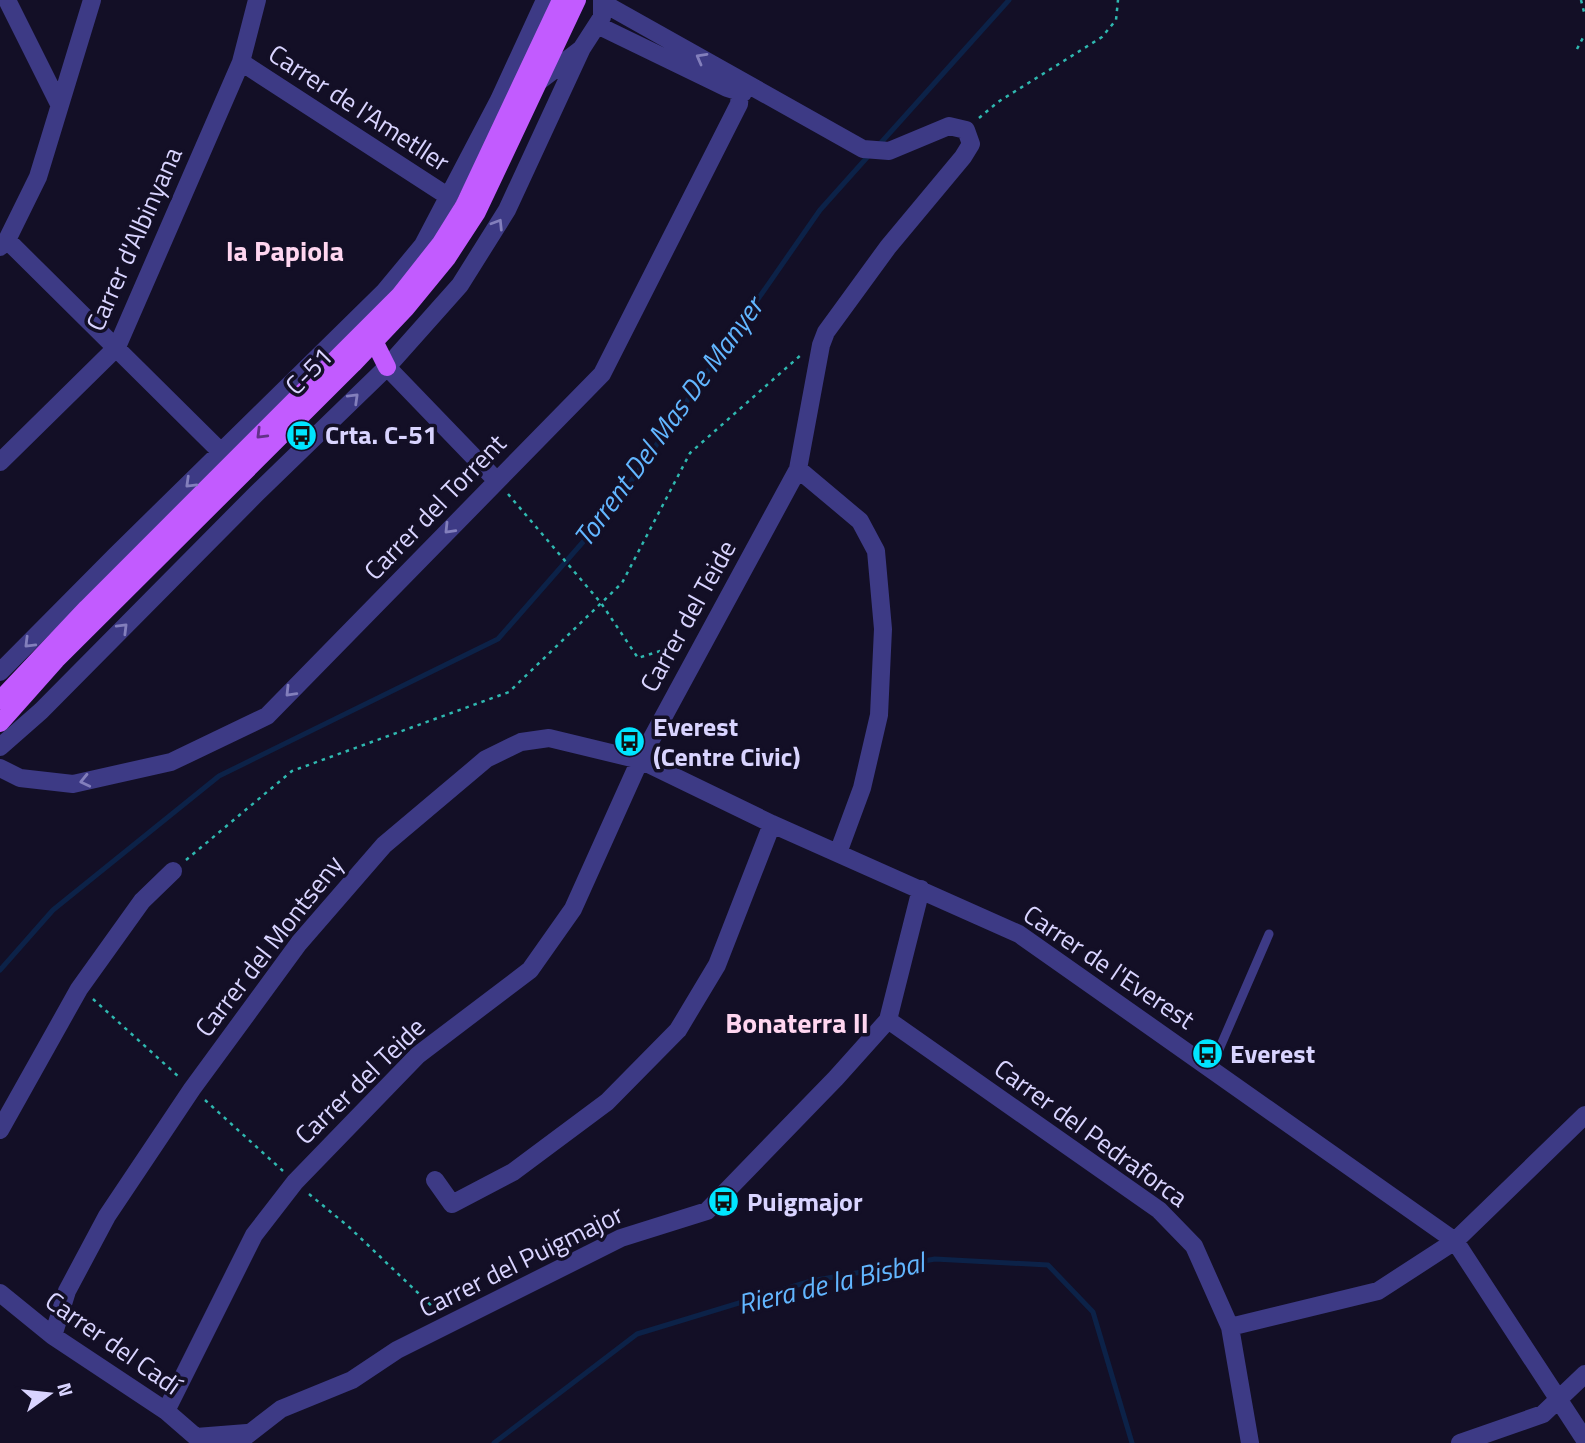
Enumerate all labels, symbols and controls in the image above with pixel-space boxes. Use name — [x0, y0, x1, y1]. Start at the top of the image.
street label: Carrer de l'Ametller — [261, 34, 458, 181]
one-way arrow — [696, 53, 708, 66]
street label: Carrer d'Albinyana — [76, 141, 192, 337]
one-way arrow — [490, 218, 503, 231]
district label: la Papiola — [226, 229, 344, 272]
water label: Torrent Del Mas De Manyer — [562, 285, 775, 556]
street label: C-51 — [276, 338, 341, 403]
one-way arrow — [346, 394, 359, 407]
place label: Crta. C-51 — [325, 415, 437, 454]
bus stop icon: Crta. C-51 — [285, 418, 319, 452]
one-way arrow — [256, 425, 269, 438]
street label: Carrer del Torrent — [355, 425, 515, 589]
one-way arrow — [185, 474, 198, 487]
one-way arrow — [445, 521, 458, 534]
street label: Carrer del Teide — [630, 533, 745, 699]
one-way arrow — [115, 623, 128, 636]
one-way arrow — [24, 635, 37, 648]
one-way arrow — [286, 684, 299, 697]
place label: Everest (Centre Civic) — [653, 707, 800, 776]
bus stop icon: Everest (Centre Civic) — [613, 725, 647, 759]
one-way arrow — [79, 773, 91, 788]
street label: Carrer del Montseny — [185, 846, 352, 1045]
street label: Carrer de l'Everest — [1016, 895, 1203, 1038]
district label: Bonaterra II — [725, 1001, 869, 1044]
street label: Carrer del Teide — [286, 1008, 434, 1153]
place label: Everest — [1230, 1034, 1315, 1073]
bus stop icon: Everest — [1190, 1037, 1224, 1071]
street label: Carrer del Pedraforca — [986, 1049, 1196, 1216]
place label: Puigmajor — [747, 1182, 863, 1221]
bus stop icon: Puigmajor — [707, 1185, 741, 1219]
street label: Carrer del Puigmajor — [412, 1194, 629, 1327]
water label: Riera de la Bisbal — [733, 1239, 931, 1325]
street label: Carrer del Cadí — [37, 1281, 191, 1405]
north arrow — [14, 1359, 84, 1429]
text: N — [50, 1379, 82, 1400]

